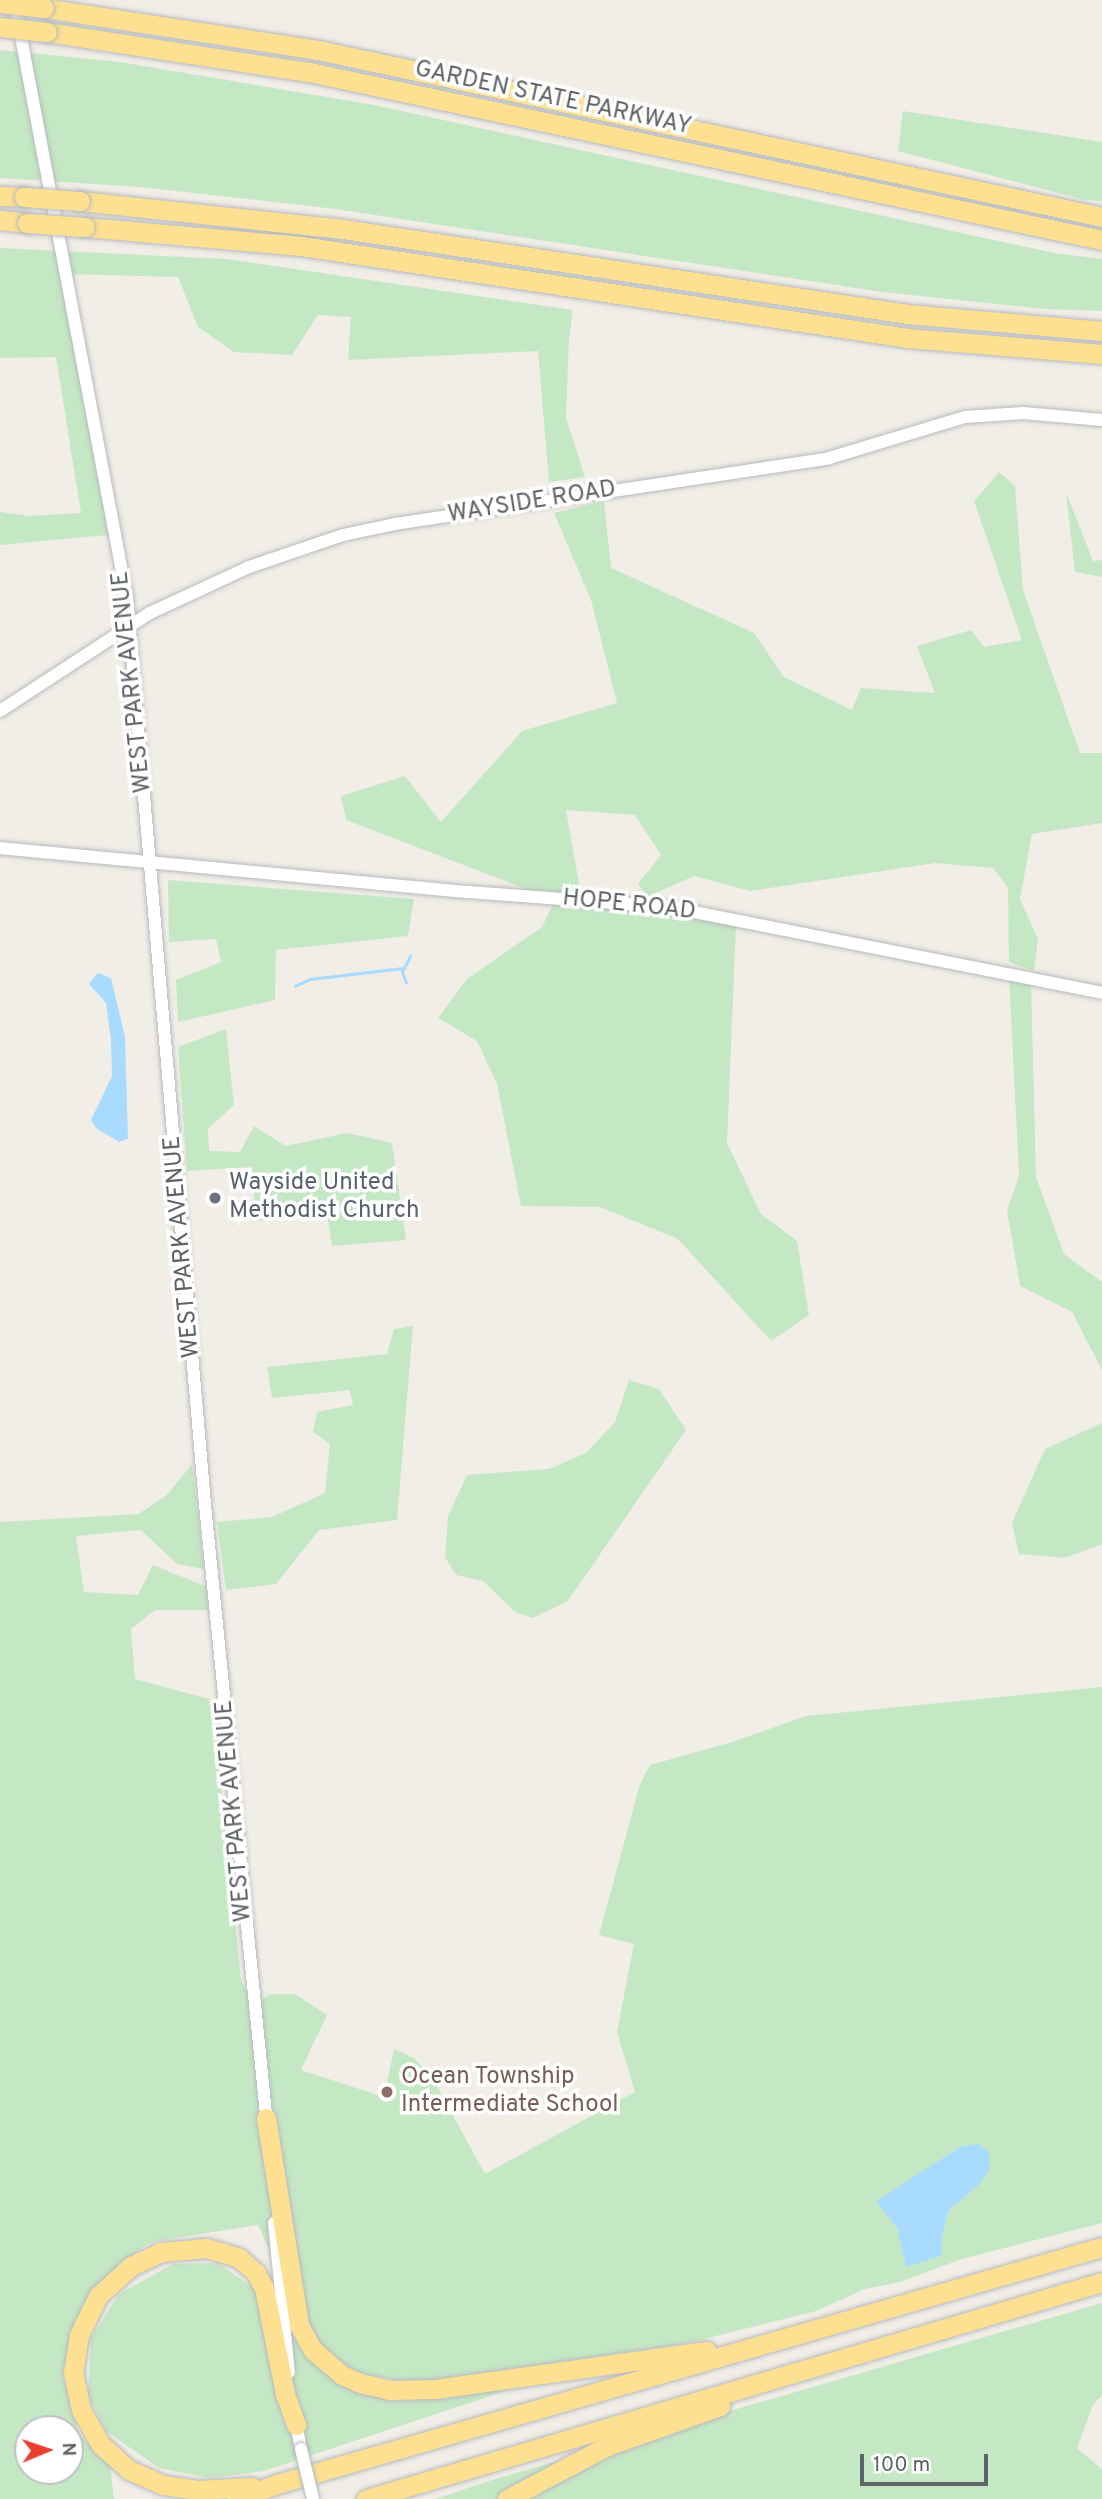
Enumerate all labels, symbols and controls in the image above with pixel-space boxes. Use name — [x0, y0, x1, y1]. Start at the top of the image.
street label: GARDEN STATE PARKWAY — [412, 56, 694, 142]
street label: WAYSIDE ROAD — [446, 475, 618, 531]
street label: WEST PARK AVENUE — [107, 569, 159, 795]
street label: HOPE ROAD — [561, 885, 697, 927]
street label: WEST PARK AVENUE — [159, 1134, 207, 1360]
place label: Wayside United Methodist Church — [229, 1170, 420, 1226]
marker: Wayside United Methodist Church — [207, 1190, 223, 1206]
street label: WEST PARK AVENUE — [211, 1698, 259, 1924]
place label: Ocean Township Intermediate School — [401, 2064, 619, 2120]
marker: Ocean Township Intermediate School — [379, 2084, 395, 2100]
north arrow — [14, 2415, 84, 2485]
scale bar — [864, 2440, 992, 2484]
text: N — [56, 2442, 80, 2457]
text: 100 m — [873, 2452, 930, 2479]

